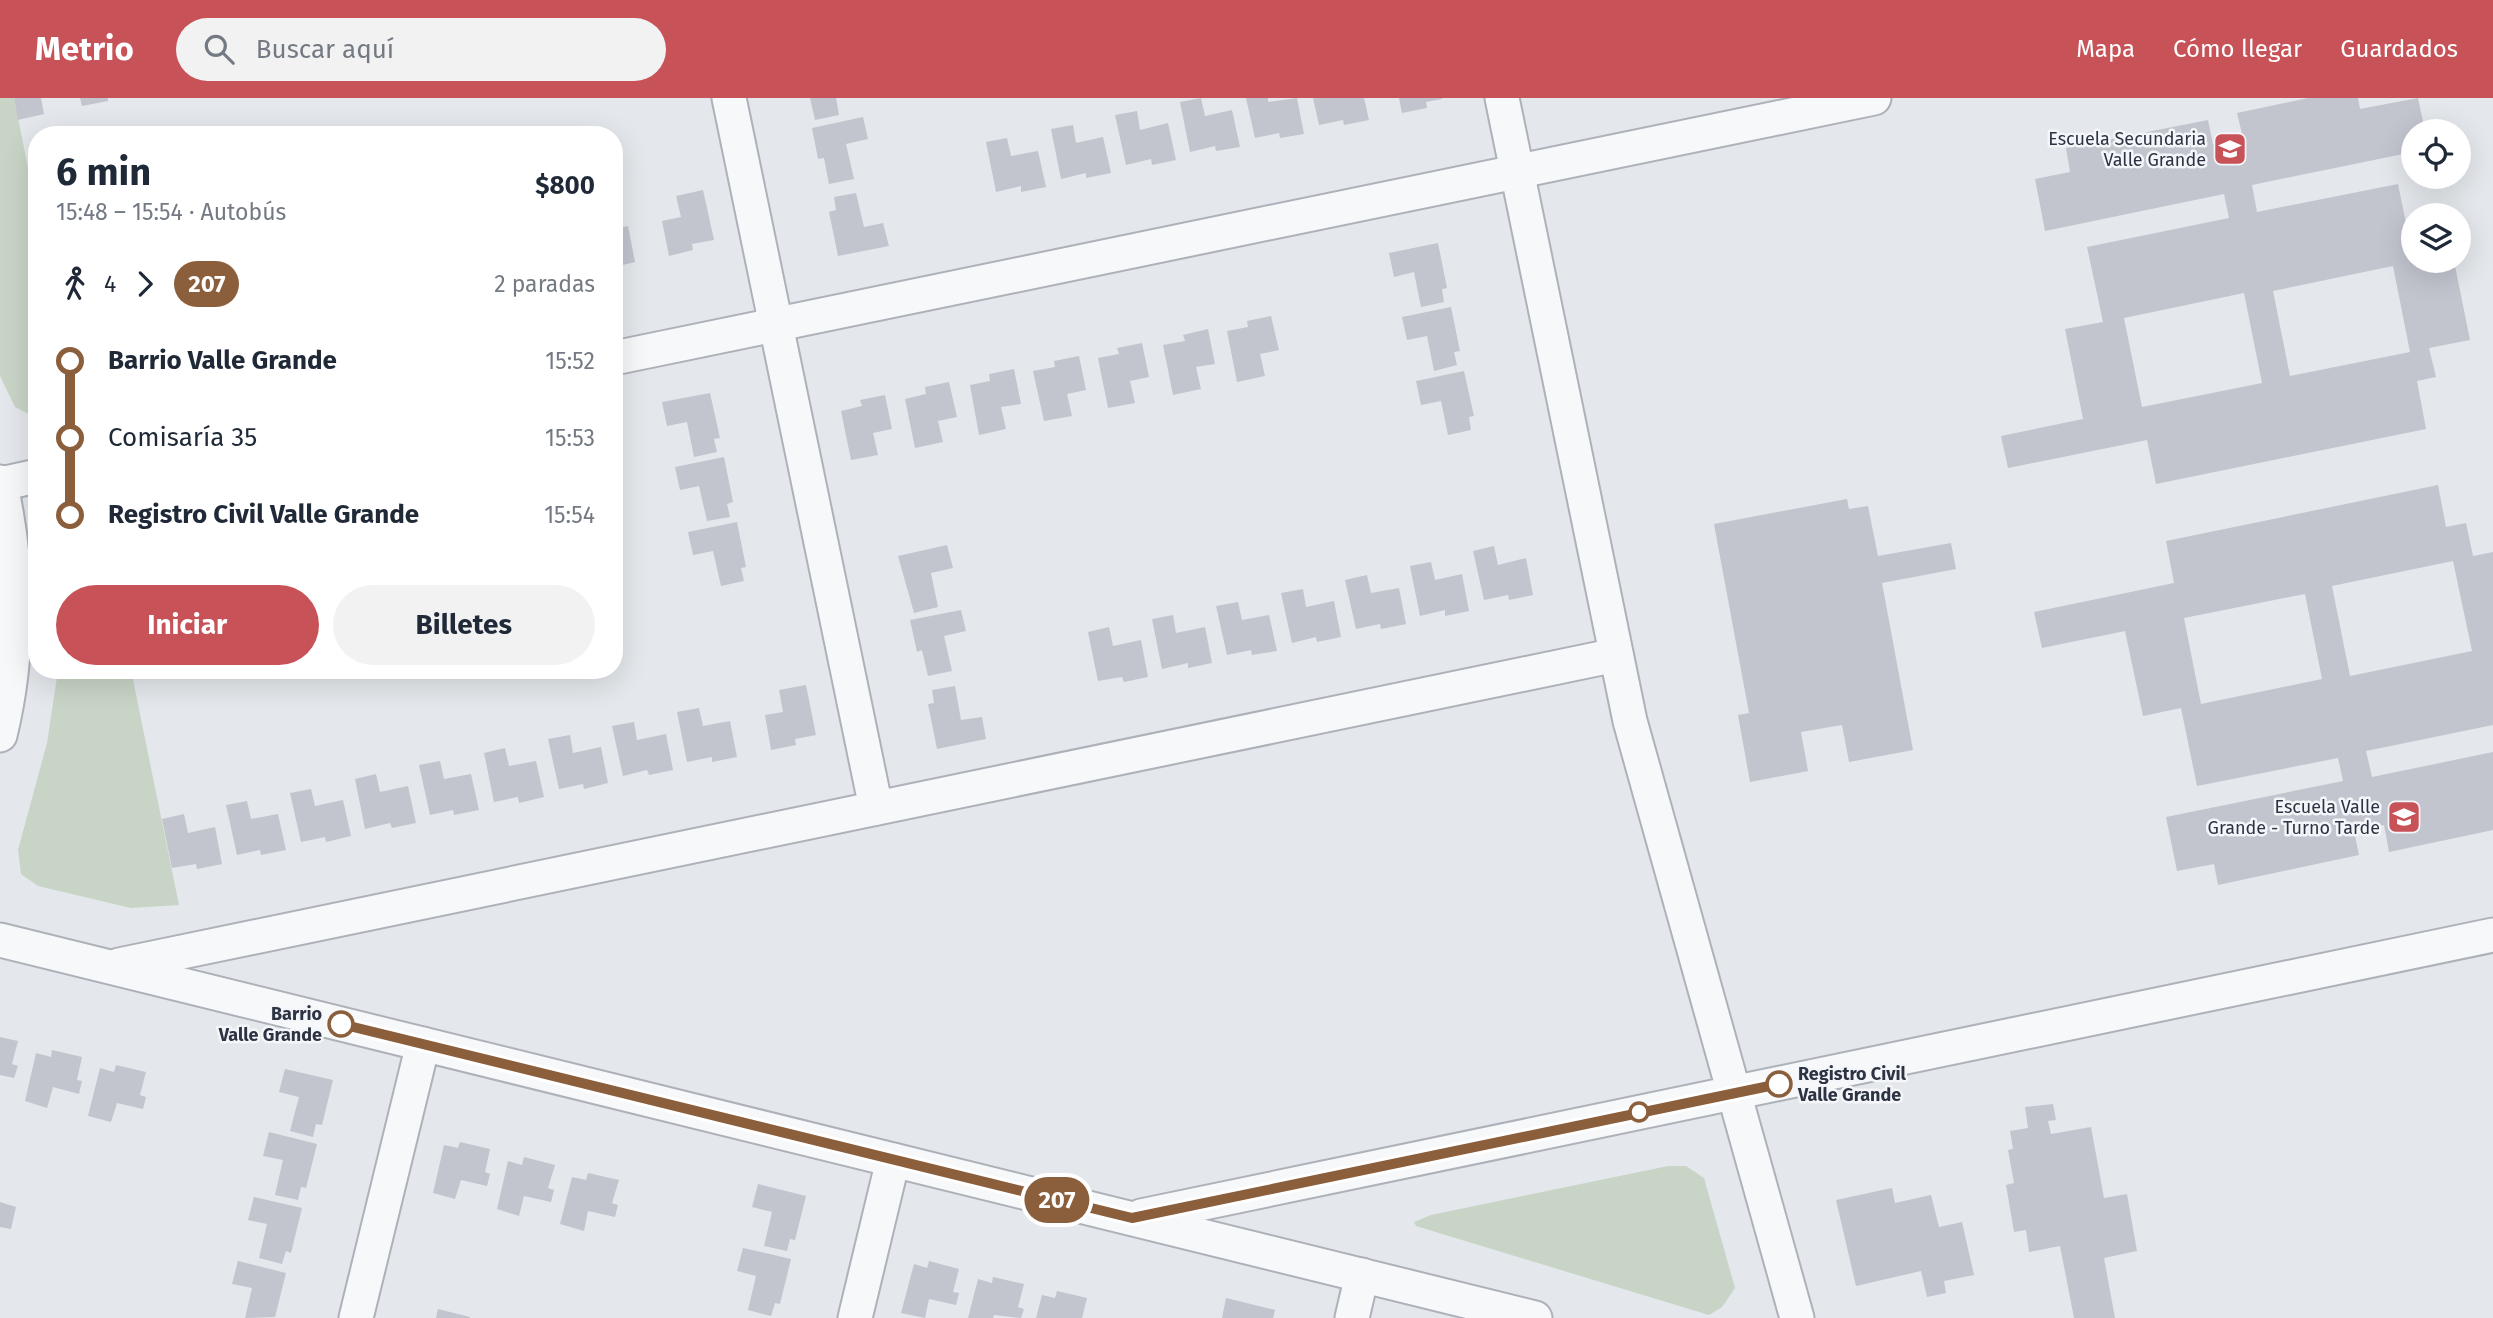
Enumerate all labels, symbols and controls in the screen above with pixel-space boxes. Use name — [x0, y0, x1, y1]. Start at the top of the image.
search box — [176, 18, 666, 81]
text: Metrio — [35, 29, 134, 69]
icon: search — [200, 30, 238, 68]
text: Buscar aquí — [256, 34, 394, 65]
text: Mapa — [2076, 35, 2135, 63]
text: Cómo llegar — [2173, 35, 2302, 63]
text: Guardados — [2340, 35, 2458, 63]
map controls — [2401, 119, 2471, 273]
button: locate — [2401, 119, 2471, 189]
place label: Escuela Secundaria Valle Grande — [2048, 128, 2206, 171]
school or university icon: Escuela Secundaria Valle Grande — [2211, 130, 2249, 168]
text: 6 min — [56, 149, 151, 195]
text: $800 — [535, 170, 595, 201]
text: 15:48 – 15:54 · Autobús — [56, 198, 286, 226]
button: layers — [2401, 203, 2471, 273]
icon: walk — [56, 265, 94, 303]
icon: forward — [126, 265, 164, 303]
text: 4 — [104, 270, 116, 298]
text: 207 — [188, 270, 225, 298]
text: 2 paradas — [494, 270, 595, 298]
text: Barrio Valle Grande — [108, 345, 337, 376]
text: 15:52 — [545, 347, 595, 375]
text: Comisaría 35 — [108, 422, 257, 453]
text: 15:53 — [545, 424, 595, 452]
text: Registro Civil Valle Grande — [108, 499, 419, 530]
text: 15:54 — [544, 501, 595, 529]
button: Iniciar — [56, 585, 319, 665]
button: Billetes — [333, 585, 595, 665]
place label: Escuela Valle Grande - Turno Tarde — [2208, 796, 2380, 839]
school or university icon: Escuela Valle Grande - Turno Tarde — [2385, 798, 2423, 836]
place label: Barrio Valle Grande — [218, 1003, 322, 1046]
marker: Barrio Valle Grande — [328, 1011, 354, 1037]
place label: Registro Civil Valle Grande — [1797, 1063, 1907, 1106]
marker: Registro Civil Valle Grande — [1766, 1071, 1792, 1097]
unlabelled marker — [1629, 1102, 1649, 1122]
line badge: 207 — [1017, 1177, 1097, 1223]
text: 207 — [1038, 1186, 1076, 1214]

